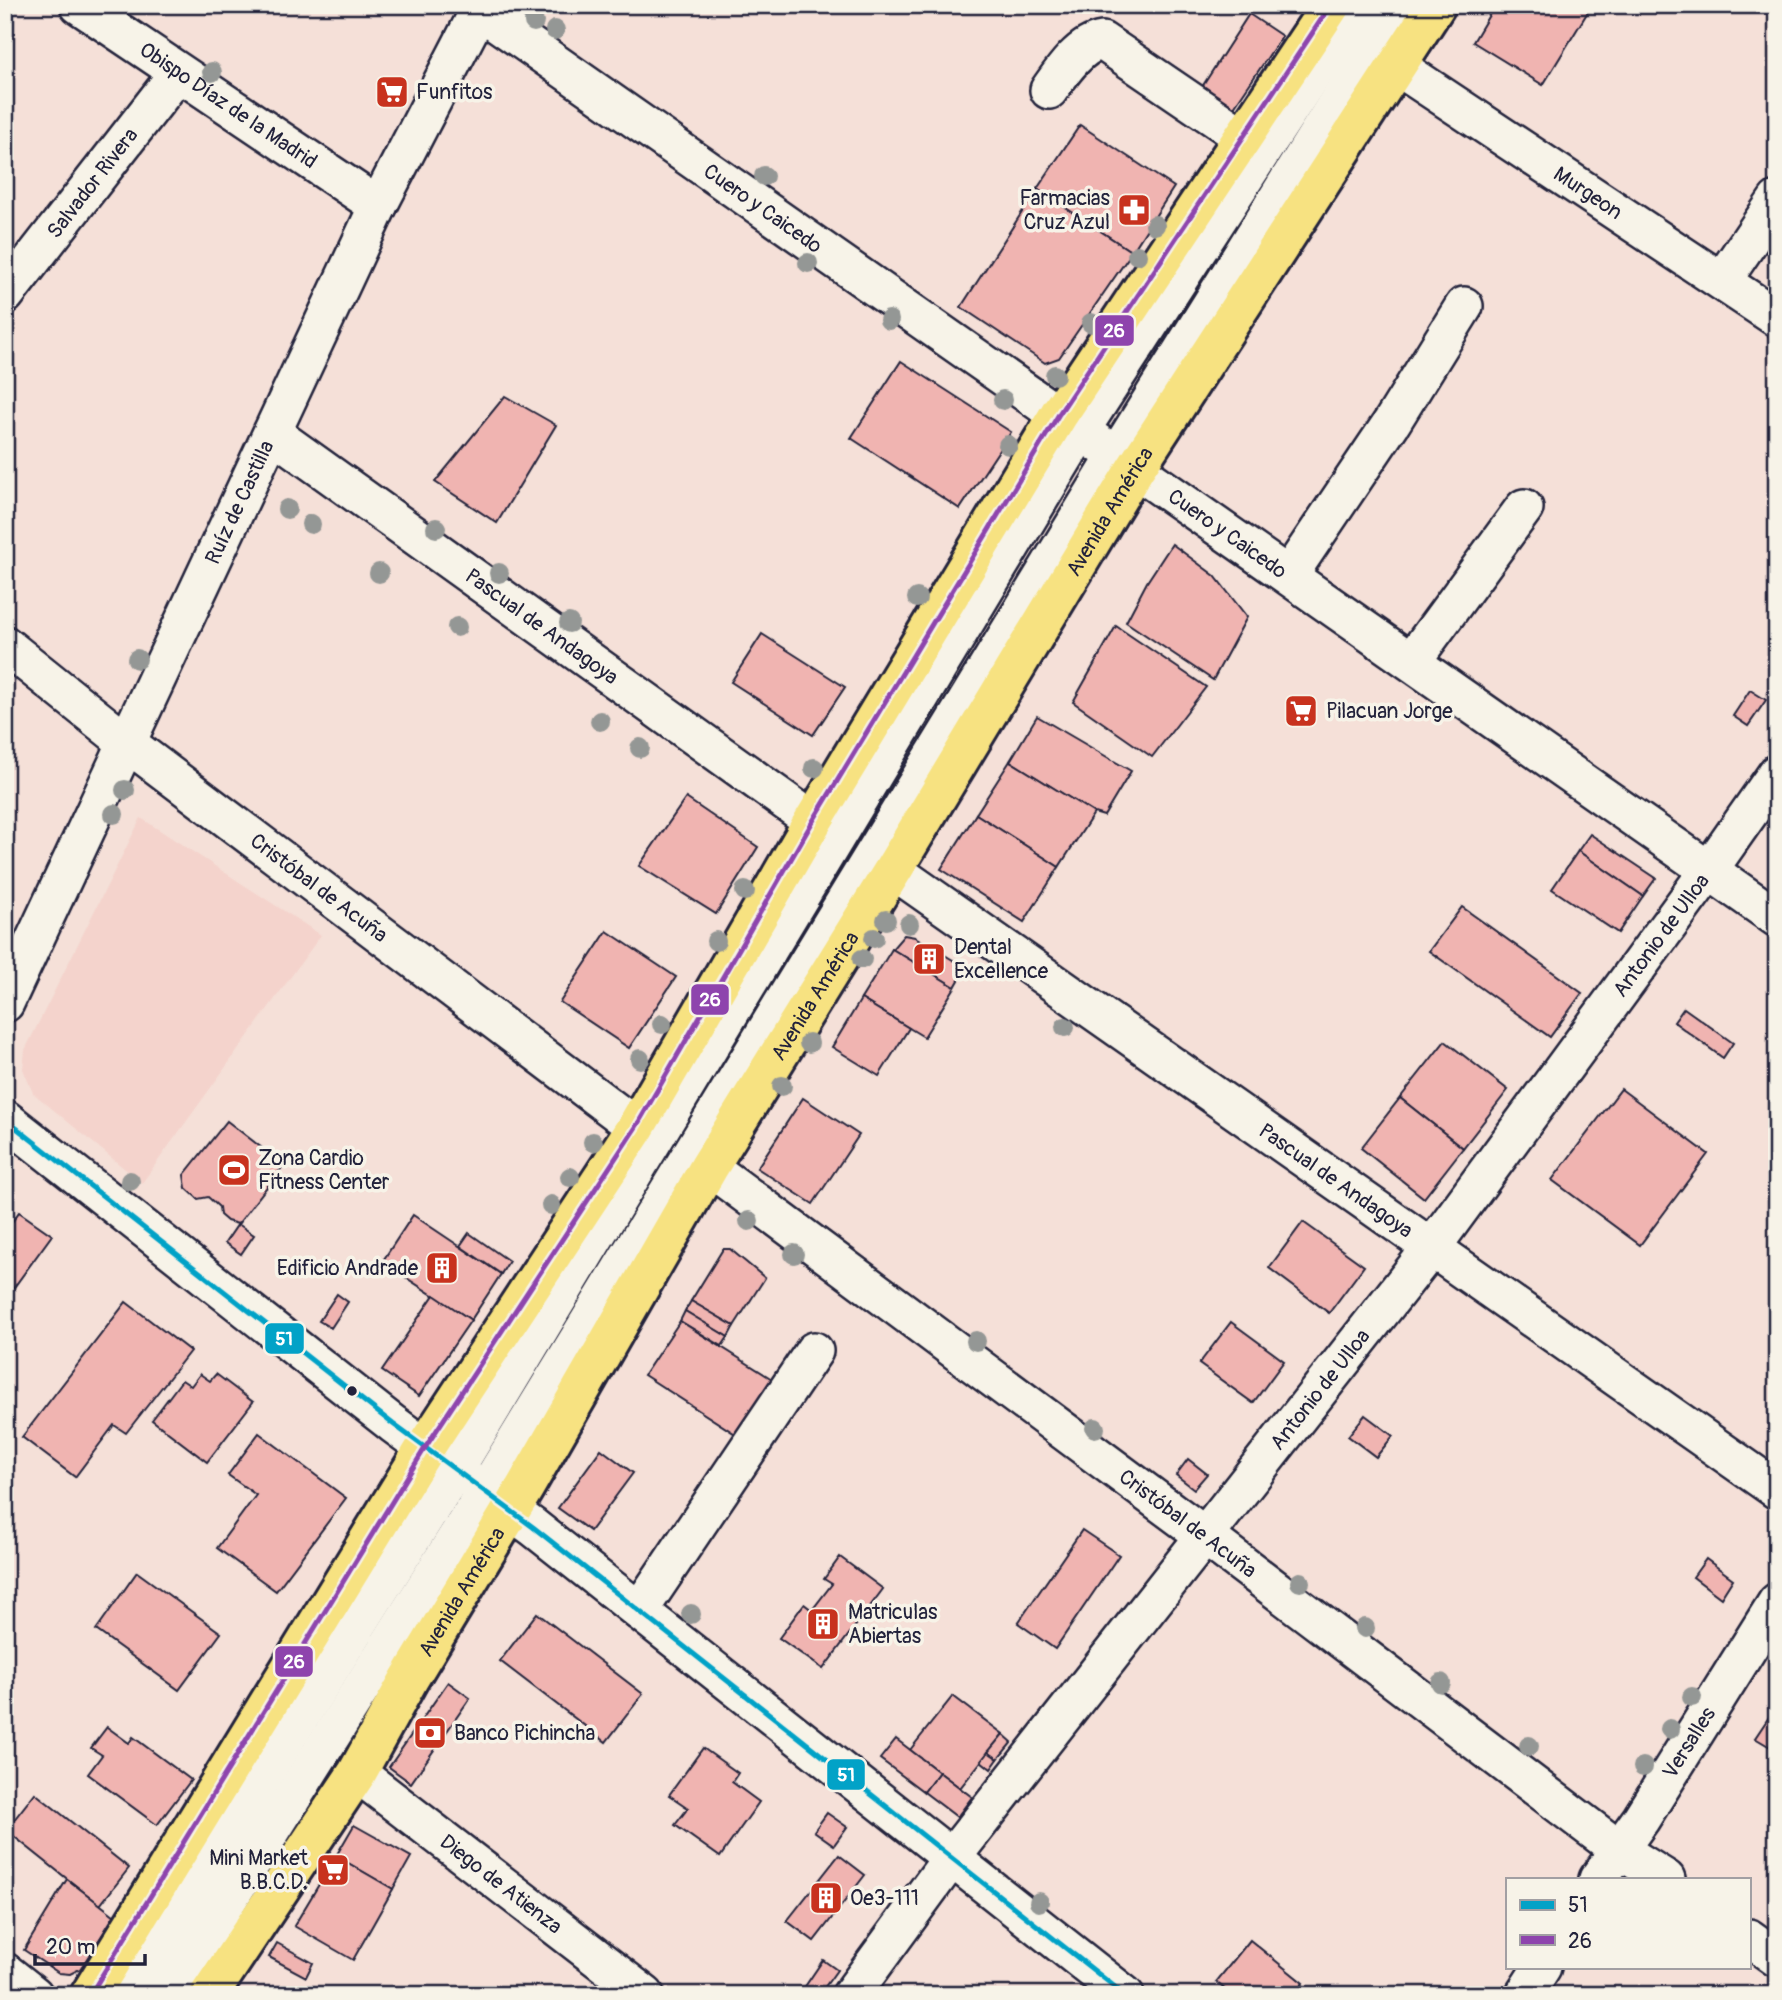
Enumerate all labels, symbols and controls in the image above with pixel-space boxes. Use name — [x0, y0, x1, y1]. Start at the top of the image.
street label: Obispo Díaz de la Madrid — [134, 37, 322, 175]
supermarket icon: Funfitos — [373, 73, 411, 111]
place label: Funfitos — [416, 79, 493, 106]
street label: Salvador Rivera — [41, 123, 144, 244]
street label: Cuero y Caicedo — [698, 158, 827, 260]
street label: Murgeon — [1548, 161, 1627, 226]
place label: Farmacias Cruz Azul — [1019, 185, 1111, 236]
pharmacy icon: Farmacias Cruz Azul — [1115, 191, 1153, 229]
line badge: 26 — [1094, 314, 1135, 347]
text: 26 — [1103, 319, 1125, 343]
street label: Ruíz de Castilla — [199, 436, 280, 569]
street label: Avenida América — [1060, 442, 1160, 581]
street label: Cuero y Caicedo — [1162, 483, 1292, 585]
street label: Pascual de Andagoya — [460, 563, 623, 691]
supermarket icon: Pilacuan Jorge — [1282, 692, 1320, 730]
place label: Pilacuan Jorge — [1326, 698, 1453, 725]
street label: Cristóbal de Acuña — [245, 828, 393, 949]
street label: Antonio de Ulloa — [1607, 868, 1716, 1003]
street label: Avenida América — [765, 927, 866, 1066]
place label: Dental Excellence — [954, 934, 1049, 985]
building icon: Dental Excellence — [910, 940, 948, 978]
line badge: 26 — [690, 983, 730, 1016]
text: 26 — [699, 988, 721, 1012]
street label: Pascual de Andagoya — [1253, 1118, 1418, 1244]
place label: Zona Cardio Fitness Center — [258, 1145, 390, 1196]
sports icon: Zona Cardio Fitness Center — [215, 1151, 253, 1189]
building icon: Edificio Andrade — [423, 1249, 461, 1287]
place label: Edificio Andrade — [277, 1255, 419, 1282]
line badge: 51 — [264, 1322, 305, 1355]
street label: Antonio de Ulloa — [1264, 1324, 1376, 1456]
text: 51 — [275, 1327, 293, 1351]
unlabelled marker — [345, 1384, 359, 1398]
street label: Cristóbal de Acuña — [1113, 1464, 1262, 1584]
street label: Avenida América — [413, 1522, 512, 1662]
place label: Matriculas Abiertas — [848, 1599, 938, 1650]
building icon: Matriculas Abiertas — [804, 1605, 842, 1643]
line badge: 26 — [274, 1645, 314, 1678]
text: 26 — [283, 1650, 305, 1674]
street label: Versalles — [1657, 1702, 1722, 1784]
bank icon: Banco Pichincha — [411, 1714, 449, 1752]
place label: Banco Pichincha — [454, 1720, 595, 1747]
line badge: 51 — [826, 1758, 866, 1791]
text: 51 — [837, 1763, 855, 1787]
street label: Diego de Atienza — [434, 1829, 568, 1940]
place label: Mini Market B.B.C.D. — [209, 1845, 309, 1896]
supermarket icon: Mini Market B.B.C.D. — [314, 1851, 352, 1889]
legend — [1506, 1878, 1750, 1968]
building icon: Oe3-111 — [807, 1879, 845, 1917]
place label: Oe3-111 — [850, 1885, 919, 1912]
text: 51 — [1568, 1892, 1588, 1919]
scale bar — [35, 1923, 145, 1967]
text: 26 — [1568, 1928, 1592, 1955]
text: 20 m — [46, 1934, 95, 1961]

